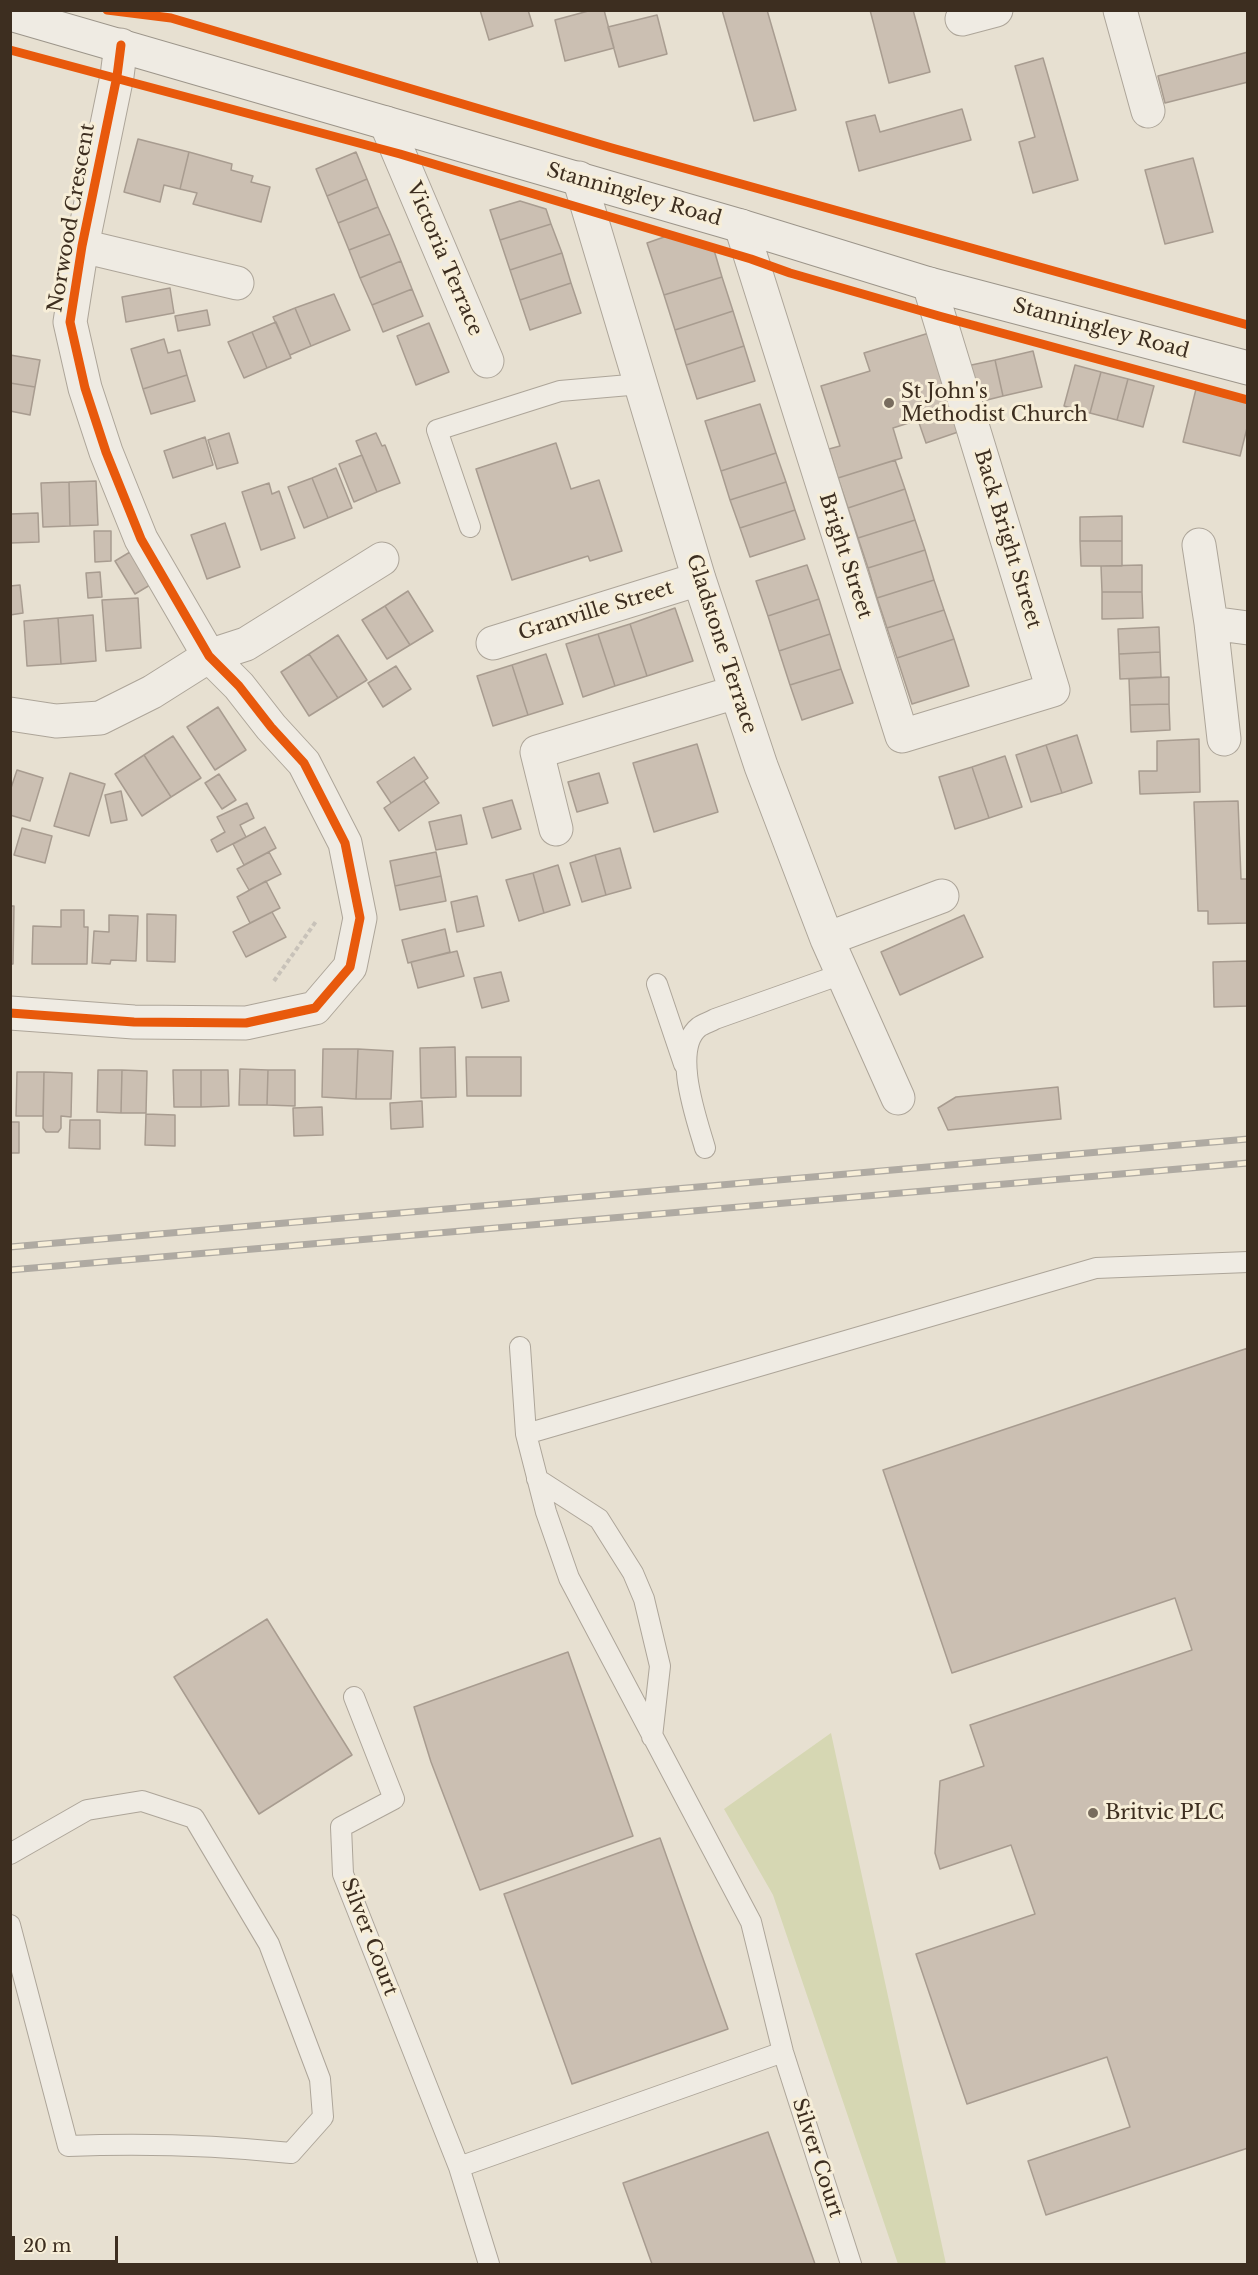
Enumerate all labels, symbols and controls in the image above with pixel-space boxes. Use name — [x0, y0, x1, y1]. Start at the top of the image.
street label: Norwood Crescent — [44, 122, 100, 314]
street label: Stanningley Road — [544, 159, 724, 231]
street label: Victoria Terrace — [401, 179, 487, 339]
street label: Stanningley Road — [1010, 294, 1192, 364]
place label: St John's Methodist Church — [901, 380, 1088, 427]
marker: St John's Methodist Church — [882, 396, 896, 410]
street label: Back Bright Street — [968, 447, 1046, 631]
street label: Bright Street — [813, 490, 877, 622]
street label: Gladstone Terrace — [681, 551, 761, 737]
street label: Granville Street — [516, 576, 676, 646]
place label: Britvic PLC — [1105, 1801, 1224, 1825]
marker: Britvic PLC — [1086, 1806, 1100, 1820]
street label: Silver Court — [336, 1875, 402, 1999]
street label: Silver Court — [786, 2095, 848, 2221]
scale bar — [15, 2224, 122, 2262]
text: 20 m — [23, 2235, 71, 2257]

